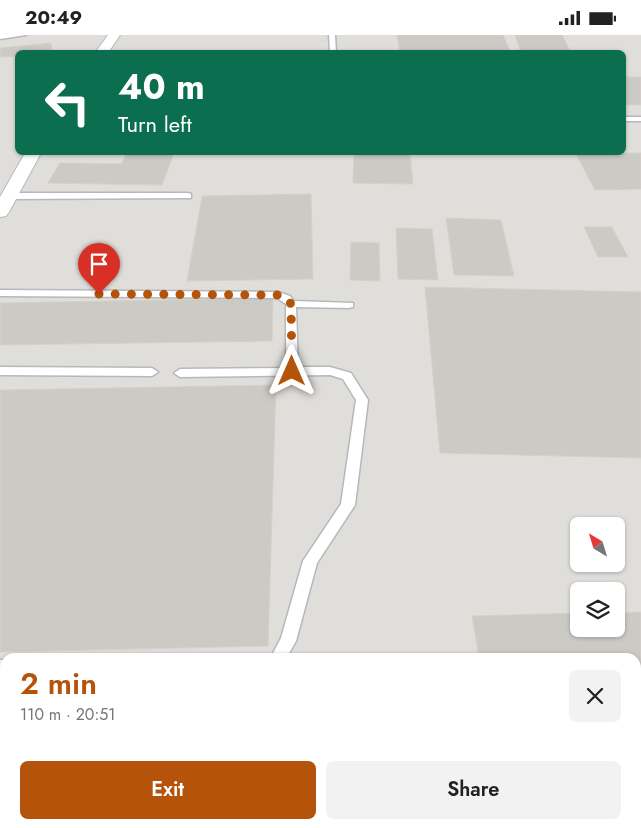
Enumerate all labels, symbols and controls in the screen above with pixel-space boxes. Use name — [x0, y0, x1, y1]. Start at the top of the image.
text: 20:49 — [25, 4, 82, 31]
text: 40 m — [118, 62, 205, 112]
icon: left — [35, 70, 100, 135]
text: Turn left — [118, 108, 192, 140]
pin — [78, 243, 120, 294]
icon: arrive — [85, 250, 113, 278]
position arrow — [265, 344, 317, 396]
north arrow — [570, 517, 625, 573]
map controls — [570, 517, 625, 637]
button: layers — [570, 582, 625, 637]
text: 2 min — [20, 662, 97, 705]
button: close — [569, 670, 621, 722]
text: 110 m · 20:51 — [20, 703, 115, 726]
button: Exit — [20, 761, 316, 819]
button: Share — [326, 761, 621, 819]

